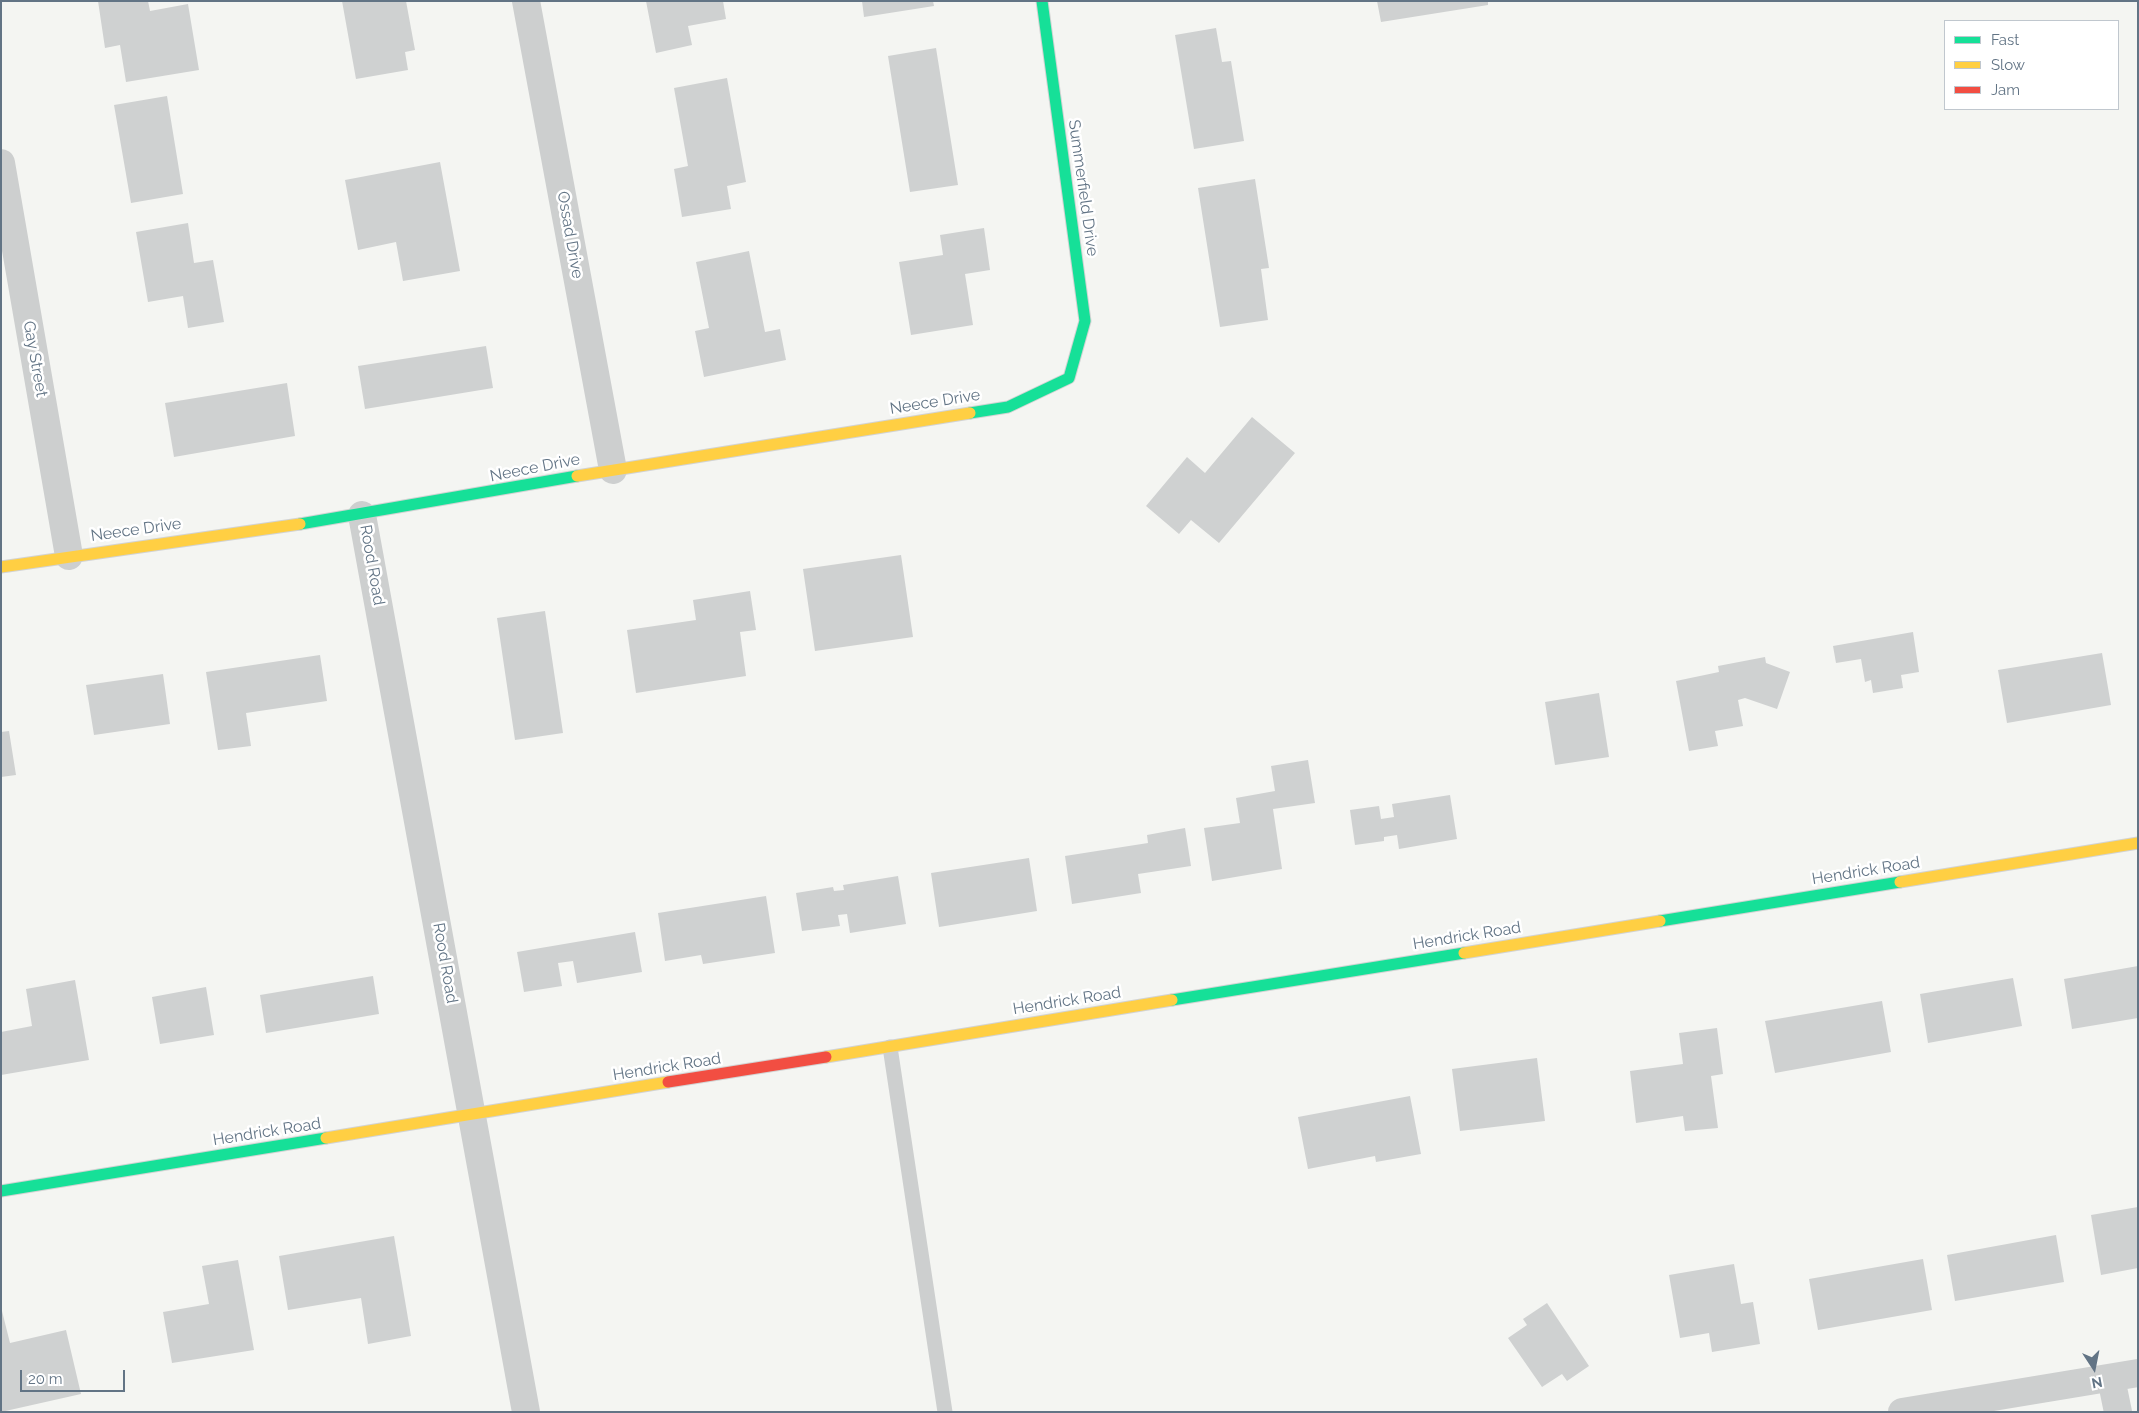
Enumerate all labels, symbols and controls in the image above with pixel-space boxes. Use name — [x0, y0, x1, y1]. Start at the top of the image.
legend — [1944, 20, 2119, 110]
text: Fast — [1991, 31, 2019, 49]
text: Slow — [1991, 56, 2025, 74]
text: Jam — [1991, 81, 2020, 99]
street label: Summerfield Drive — [1064, 119, 1102, 257]
street label: Ossad Drive — [553, 190, 587, 280]
street label: Gay Street — [19, 319, 51, 399]
street label: Neece Drive — [888, 385, 982, 419]
street label: Neece Drive — [488, 450, 582, 486]
street label: Neece Drive — [89, 514, 183, 546]
street label: Rood Road — [355, 523, 389, 607]
street label: Hendrick Road — [1811, 853, 1921, 889]
street label: Hendrick Road — [1412, 918, 1522, 954]
street label: Rood Road — [428, 921, 462, 1005]
street label: Hendrick Road — [1012, 983, 1122, 1019]
street label: Hendrick Road — [612, 1049, 722, 1085]
street label: Hendrick Road — [212, 1114, 322, 1150]
north arrow — [2069, 1343, 2119, 1393]
scale bar — [22, 1360, 128, 1392]
text: 20 m — [28, 1370, 63, 1388]
text: N — [2090, 1374, 2104, 1392]

